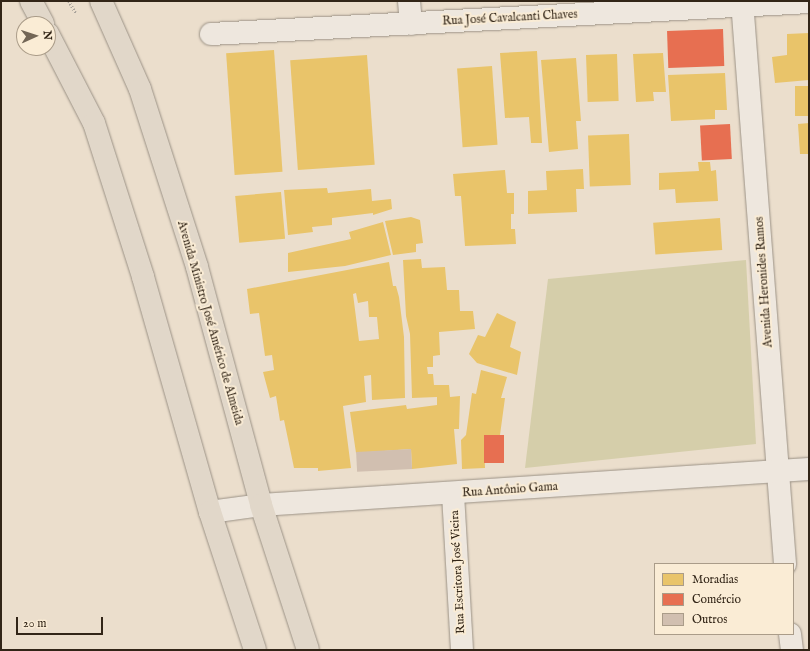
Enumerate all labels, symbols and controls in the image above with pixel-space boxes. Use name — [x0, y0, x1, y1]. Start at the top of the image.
street label: Rua José Cavalcanti Chaves — [442, 7, 578, 29]
north arrow — [16, 16, 56, 56]
text: N — [40, 30, 54, 41]
street label: Avenida Heronides Ramos — [752, 216, 776, 348]
street label: Avenida Ministro José Américo de Almeida — [174, 219, 246, 427]
street label: Rua Antônio Gama — [462, 479, 558, 501]
street label: Rua Escritora José Vieira — [448, 510, 468, 634]
legend — [654, 563, 794, 635]
text: Moradias — [692, 572, 738, 587]
text: Comércio — [692, 592, 741, 607]
scale bar — [18, 609, 105, 635]
text: Outros — [692, 612, 727, 627]
text: 20 m — [23, 616, 46, 631]

